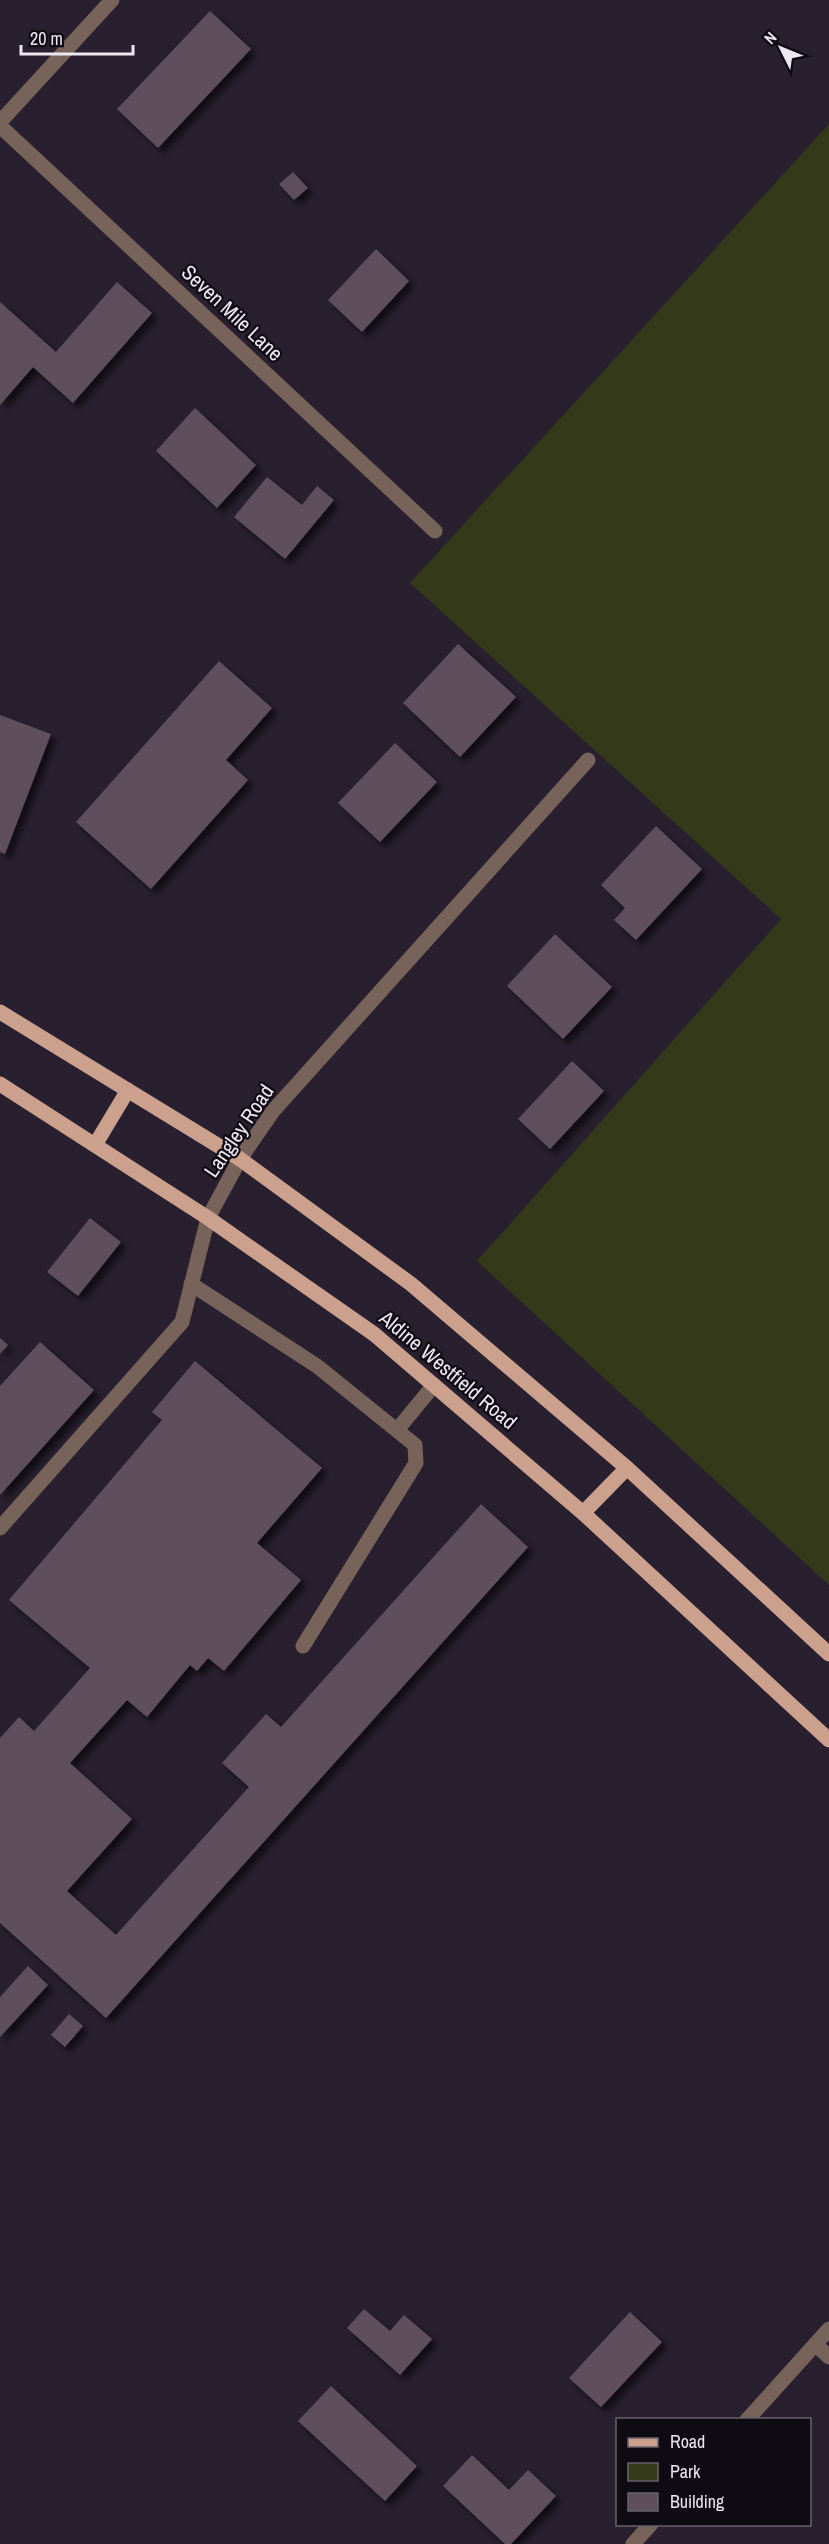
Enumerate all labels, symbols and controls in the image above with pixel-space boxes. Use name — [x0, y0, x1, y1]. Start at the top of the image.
scale bar — [21, 18, 134, 56]
north arrow — [751, 18, 811, 78]
text: 20 m — [30, 26, 63, 51]
text: N — [759, 27, 781, 49]
street label: Seven Mile Lane — [175, 258, 289, 367]
street label: Langley Road — [197, 1079, 280, 1183]
street label: Aldine Westfield Road — [373, 1303, 523, 1436]
legend — [616, 2418, 811, 2526]
text: Road — [670, 2429, 705, 2454]
text: Park — [670, 2459, 701, 2484]
text: Building — [670, 2489, 725, 2514]

